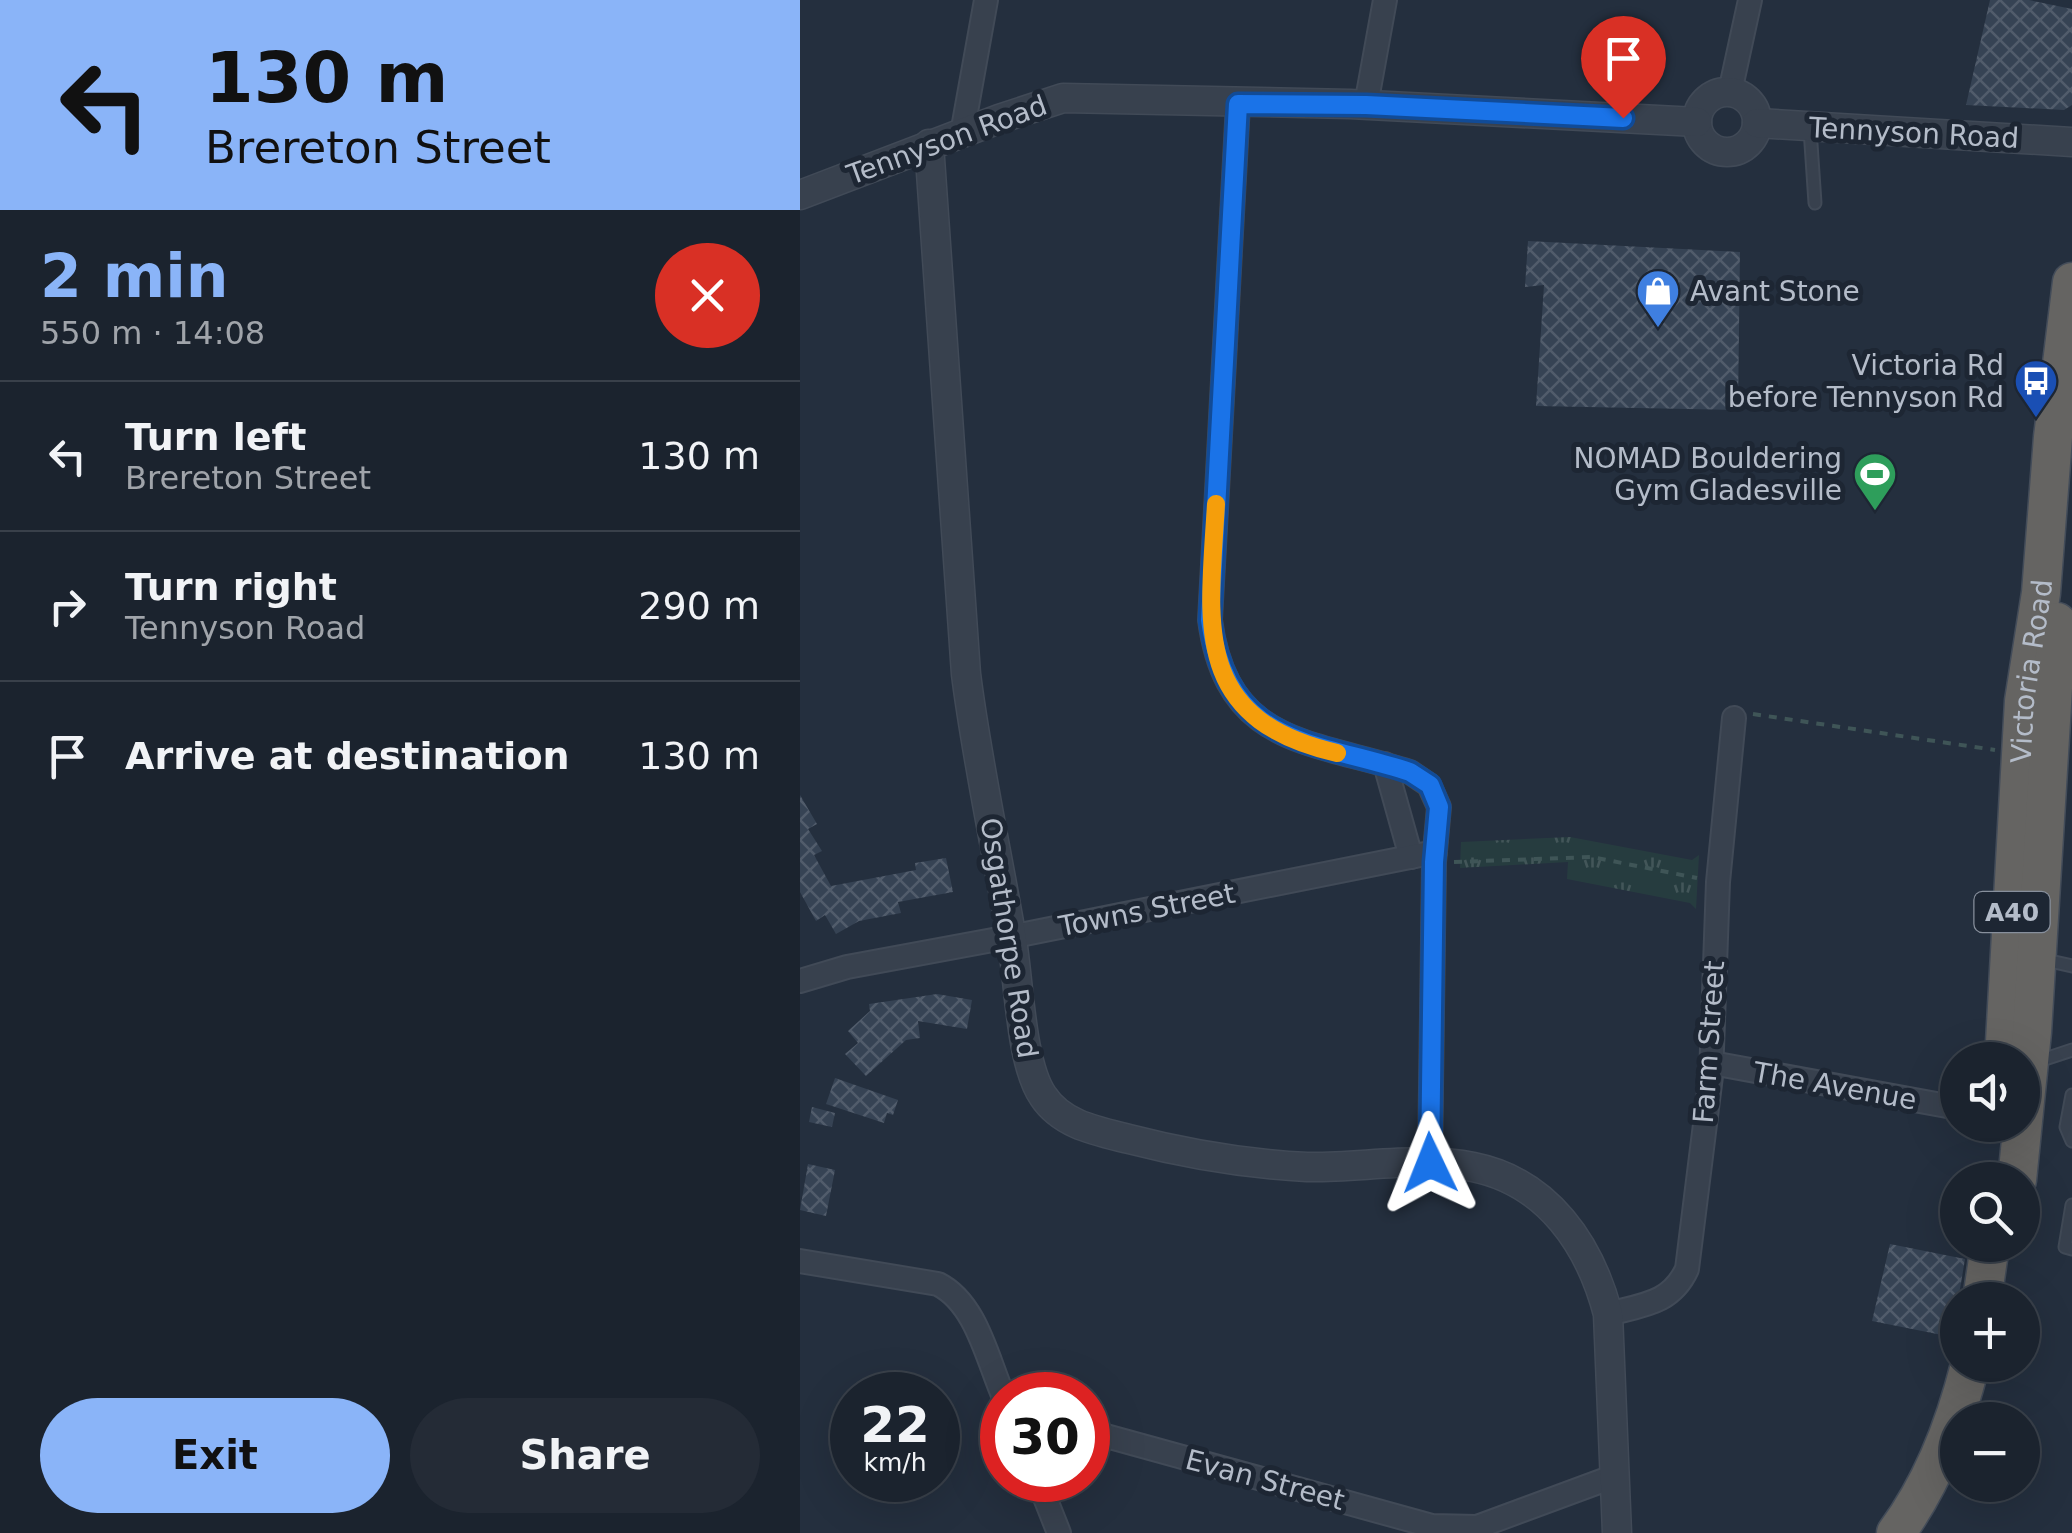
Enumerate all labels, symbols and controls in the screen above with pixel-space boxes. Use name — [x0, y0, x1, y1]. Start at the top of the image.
pin — [1581, 16, 1666, 119]
icon: arrive — [1596, 31, 1651, 86]
text: 130 m — [205, 37, 448, 119]
icon: left — [40, 40, 170, 170]
street label: Tennyson Road — [842, 89, 1051, 192]
street label: Tennyson Road — [1807, 111, 2020, 155]
text: Brereton Street — [205, 121, 551, 174]
text: 2 min — [40, 241, 228, 311]
button: close — [655, 243, 760, 348]
shop icon: Avant Stone — [1635, 268, 1681, 329]
place label: Avant Stone — [1690, 275, 1860, 308]
text: 550 m · 14:08 — [40, 314, 265, 352]
place label: Victoria Rd before Tennyson Rd — [1728, 349, 2004, 414]
bus stop icon: Victoria Rd before Tennyson Rd — [2013, 358, 2059, 419]
text: Turn left — [125, 415, 306, 459]
icon: left — [40, 429, 95, 484]
text: 130 m — [638, 434, 760, 478]
place label: NOMAD Bouldering Gym Gladesville — [1574, 442, 1842, 507]
sports icon: NOMAD Bouldering Gym Gladesville — [1852, 451, 1898, 512]
text: Brereton Street — [125, 459, 371, 497]
text: Turn right — [125, 565, 337, 609]
street label: Victoria Road — [2004, 578, 2059, 764]
icon: right — [40, 579, 95, 634]
text: 290 m — [638, 584, 760, 628]
text: Tennyson Road — [125, 609, 365, 647]
icon: arrive — [40, 729, 95, 784]
text: Arrive at destination — [125, 734, 570, 778]
text: 130 m — [638, 734, 760, 778]
street label: Osgathorpe Road — [974, 815, 1044, 1061]
street label: Towns Street — [1055, 877, 1238, 943]
road number: A40 — [1974, 892, 2050, 932]
street label: Farm Street — [1687, 960, 1731, 1124]
map controls — [1940, 1042, 2040, 1502]
button: sound — [1940, 1042, 2040, 1142]
street label: The Avenue — [1750, 1055, 1919, 1117]
position arrow — [1378, 1111, 1482, 1215]
button: search — [1940, 1162, 2040, 1262]
button: + — [1940, 1282, 2040, 1382]
speed limit sign: 30 — [980, 1372, 1110, 1502]
text: 22 — [860, 1396, 930, 1454]
button: Exit — [40, 1398, 390, 1513]
button: Share — [410, 1398, 760, 1513]
button: − — [1940, 1402, 2040, 1502]
street label: Evan Street — [1182, 1443, 1348, 1517]
text: km/h — [863, 1448, 927, 1477]

